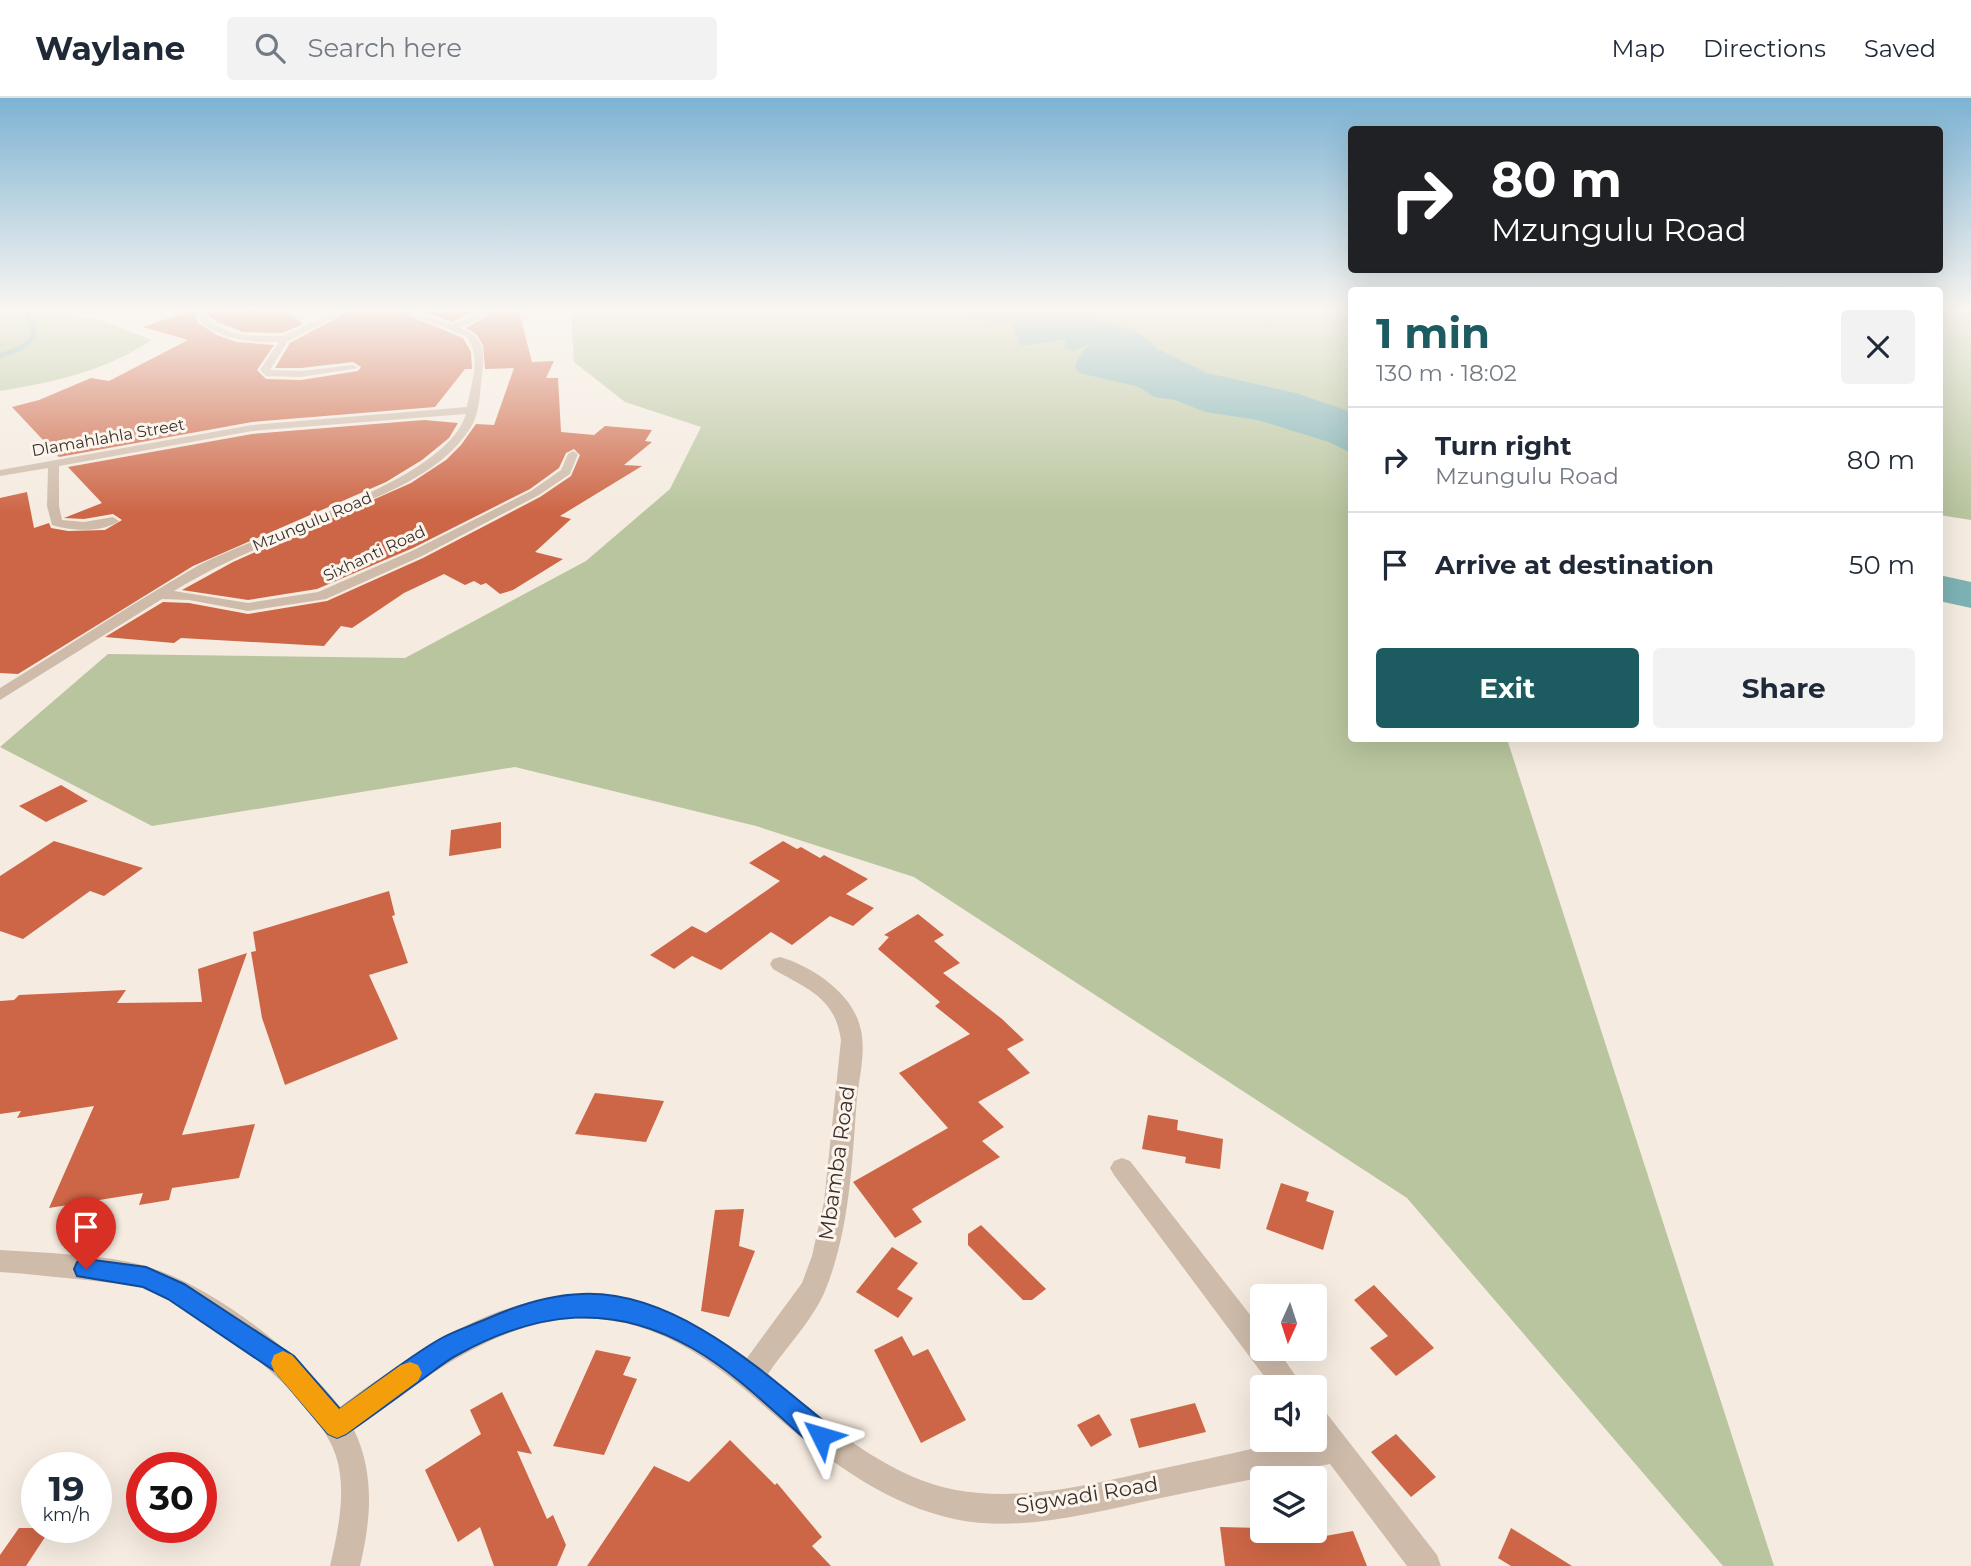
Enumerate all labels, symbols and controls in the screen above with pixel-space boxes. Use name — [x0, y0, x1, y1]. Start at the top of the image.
search box — [227, 17, 717, 80]
text: Waylane — [35, 28, 185, 68]
icon: search — [251, 29, 289, 67]
text: Search here — [307, 32, 462, 64]
text: Map — [1612, 34, 1665, 63]
text: Directions — [1703, 34, 1826, 63]
text: Saved — [1864, 34, 1936, 63]
text: 80 m — [1491, 150, 1622, 209]
icon: right — [1376, 154, 1467, 245]
text: Mzungulu Road — [1491, 210, 1747, 249]
text: 1 min — [1376, 307, 1490, 359]
button: close — [1841, 310, 1915, 384]
text: 130 m · 18:02 — [1376, 359, 1517, 387]
street label: Dlamahlahla Street — [30, 415, 187, 460]
text: Turn right — [1435, 430, 1571, 462]
icon: right — [1376, 441, 1414, 479]
text: 80 m — [1847, 444, 1915, 476]
text: Mzungulu Road — [1435, 462, 1619, 490]
street label: Mzungulu Road — [250, 488, 375, 555]
street label: Sixhanti Road — [320, 521, 428, 585]
icon: arrive — [1376, 546, 1414, 584]
text: Arrive at destination — [1435, 549, 1714, 581]
text: 50 m — [1849, 549, 1915, 581]
button: Exit — [1376, 648, 1639, 728]
button: Share — [1653, 648, 1915, 728]
street label: Mbamba Road — [813, 1084, 860, 1242]
pin — [56, 1197, 116, 1269]
icon: arrive — [67, 1208, 105, 1246]
north arrow — [1250, 1284, 1326, 1362]
map controls — [1250, 1284, 1327, 1543]
button: sound — [1250, 1375, 1327, 1452]
position arrow — [784, 1399, 858, 1473]
speed limit sign: 30 — [126, 1452, 217, 1543]
button: layers — [1250, 1466, 1327, 1543]
text: 19 — [48, 1467, 85, 1510]
street label: Sigwadi Road — [1014, 1471, 1160, 1518]
text: km/h — [42, 1504, 91, 1526]

